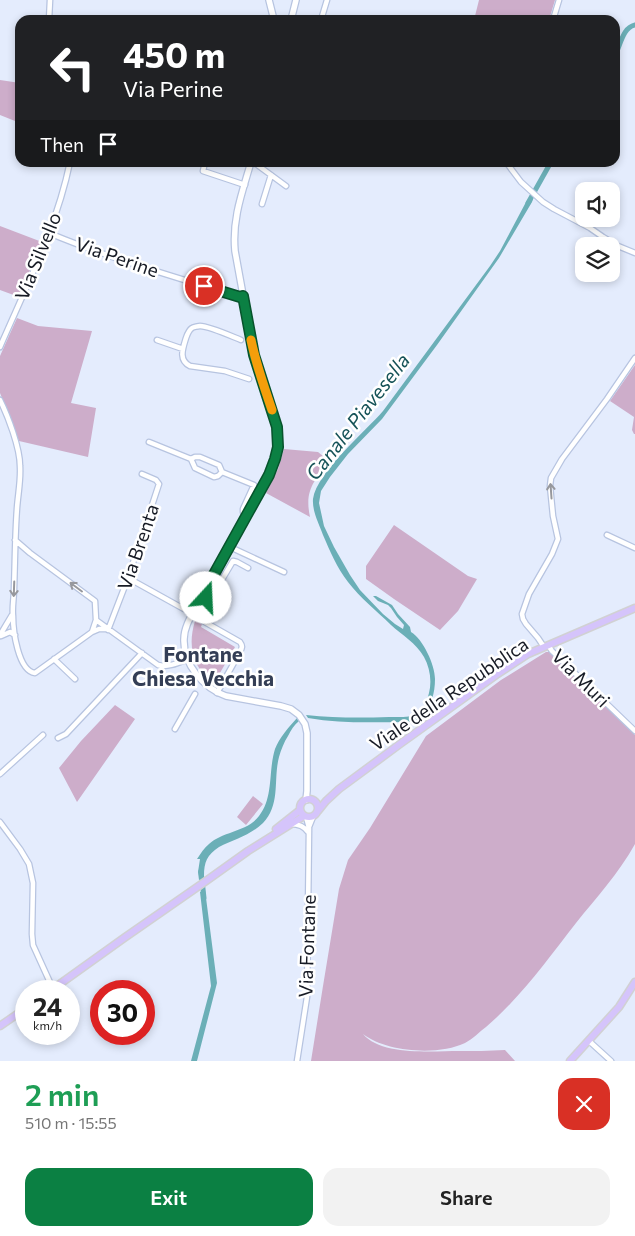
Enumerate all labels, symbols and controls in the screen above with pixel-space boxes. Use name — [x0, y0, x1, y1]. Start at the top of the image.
text: 450 m — [123, 32, 225, 75]
icon: left — [40, 35, 105, 100]
text: Via Perine — [123, 75, 223, 102]
icon: arrive — [94, 130, 122, 158]
text: Then — [40, 133, 84, 156]
map controls — [575, 182, 620, 282]
button: sound — [575, 182, 620, 227]
street label: Via Silvello — [9, 208, 66, 303]
street label: Via Perine — [73, 232, 162, 281]
button: layers — [575, 237, 620, 282]
pin — [183, 265, 225, 307]
icon: arrive — [190, 272, 218, 300]
water label: Canale Piavesella — [300, 348, 414, 485]
one-way arrow — [546, 484, 556, 500]
street label: Via Brenta — [112, 501, 163, 593]
position arrow — [179, 571, 231, 623]
one-way arrow — [9, 580, 19, 596]
one-way arrow — [70, 581, 83, 592]
street label: Viale della Repubblica — [365, 632, 532, 755]
district label: Fontane Chiesa Vecchia — [132, 641, 274, 690]
street label: Via Muri — [548, 644, 615, 711]
street label: Via Fontane — [293, 894, 320, 998]
speed limit sign: 30 — [90, 980, 155, 1045]
text: 24 — [33, 991, 62, 1021]
text: km/h — [33, 1018, 62, 1032]
text: 2 min — [25, 1075, 99, 1112]
button: close — [558, 1078, 610, 1130]
text: 510 m · 15:55 — [25, 1113, 117, 1132]
button: Exit — [25, 1168, 313, 1226]
button: Share — [323, 1168, 610, 1226]

